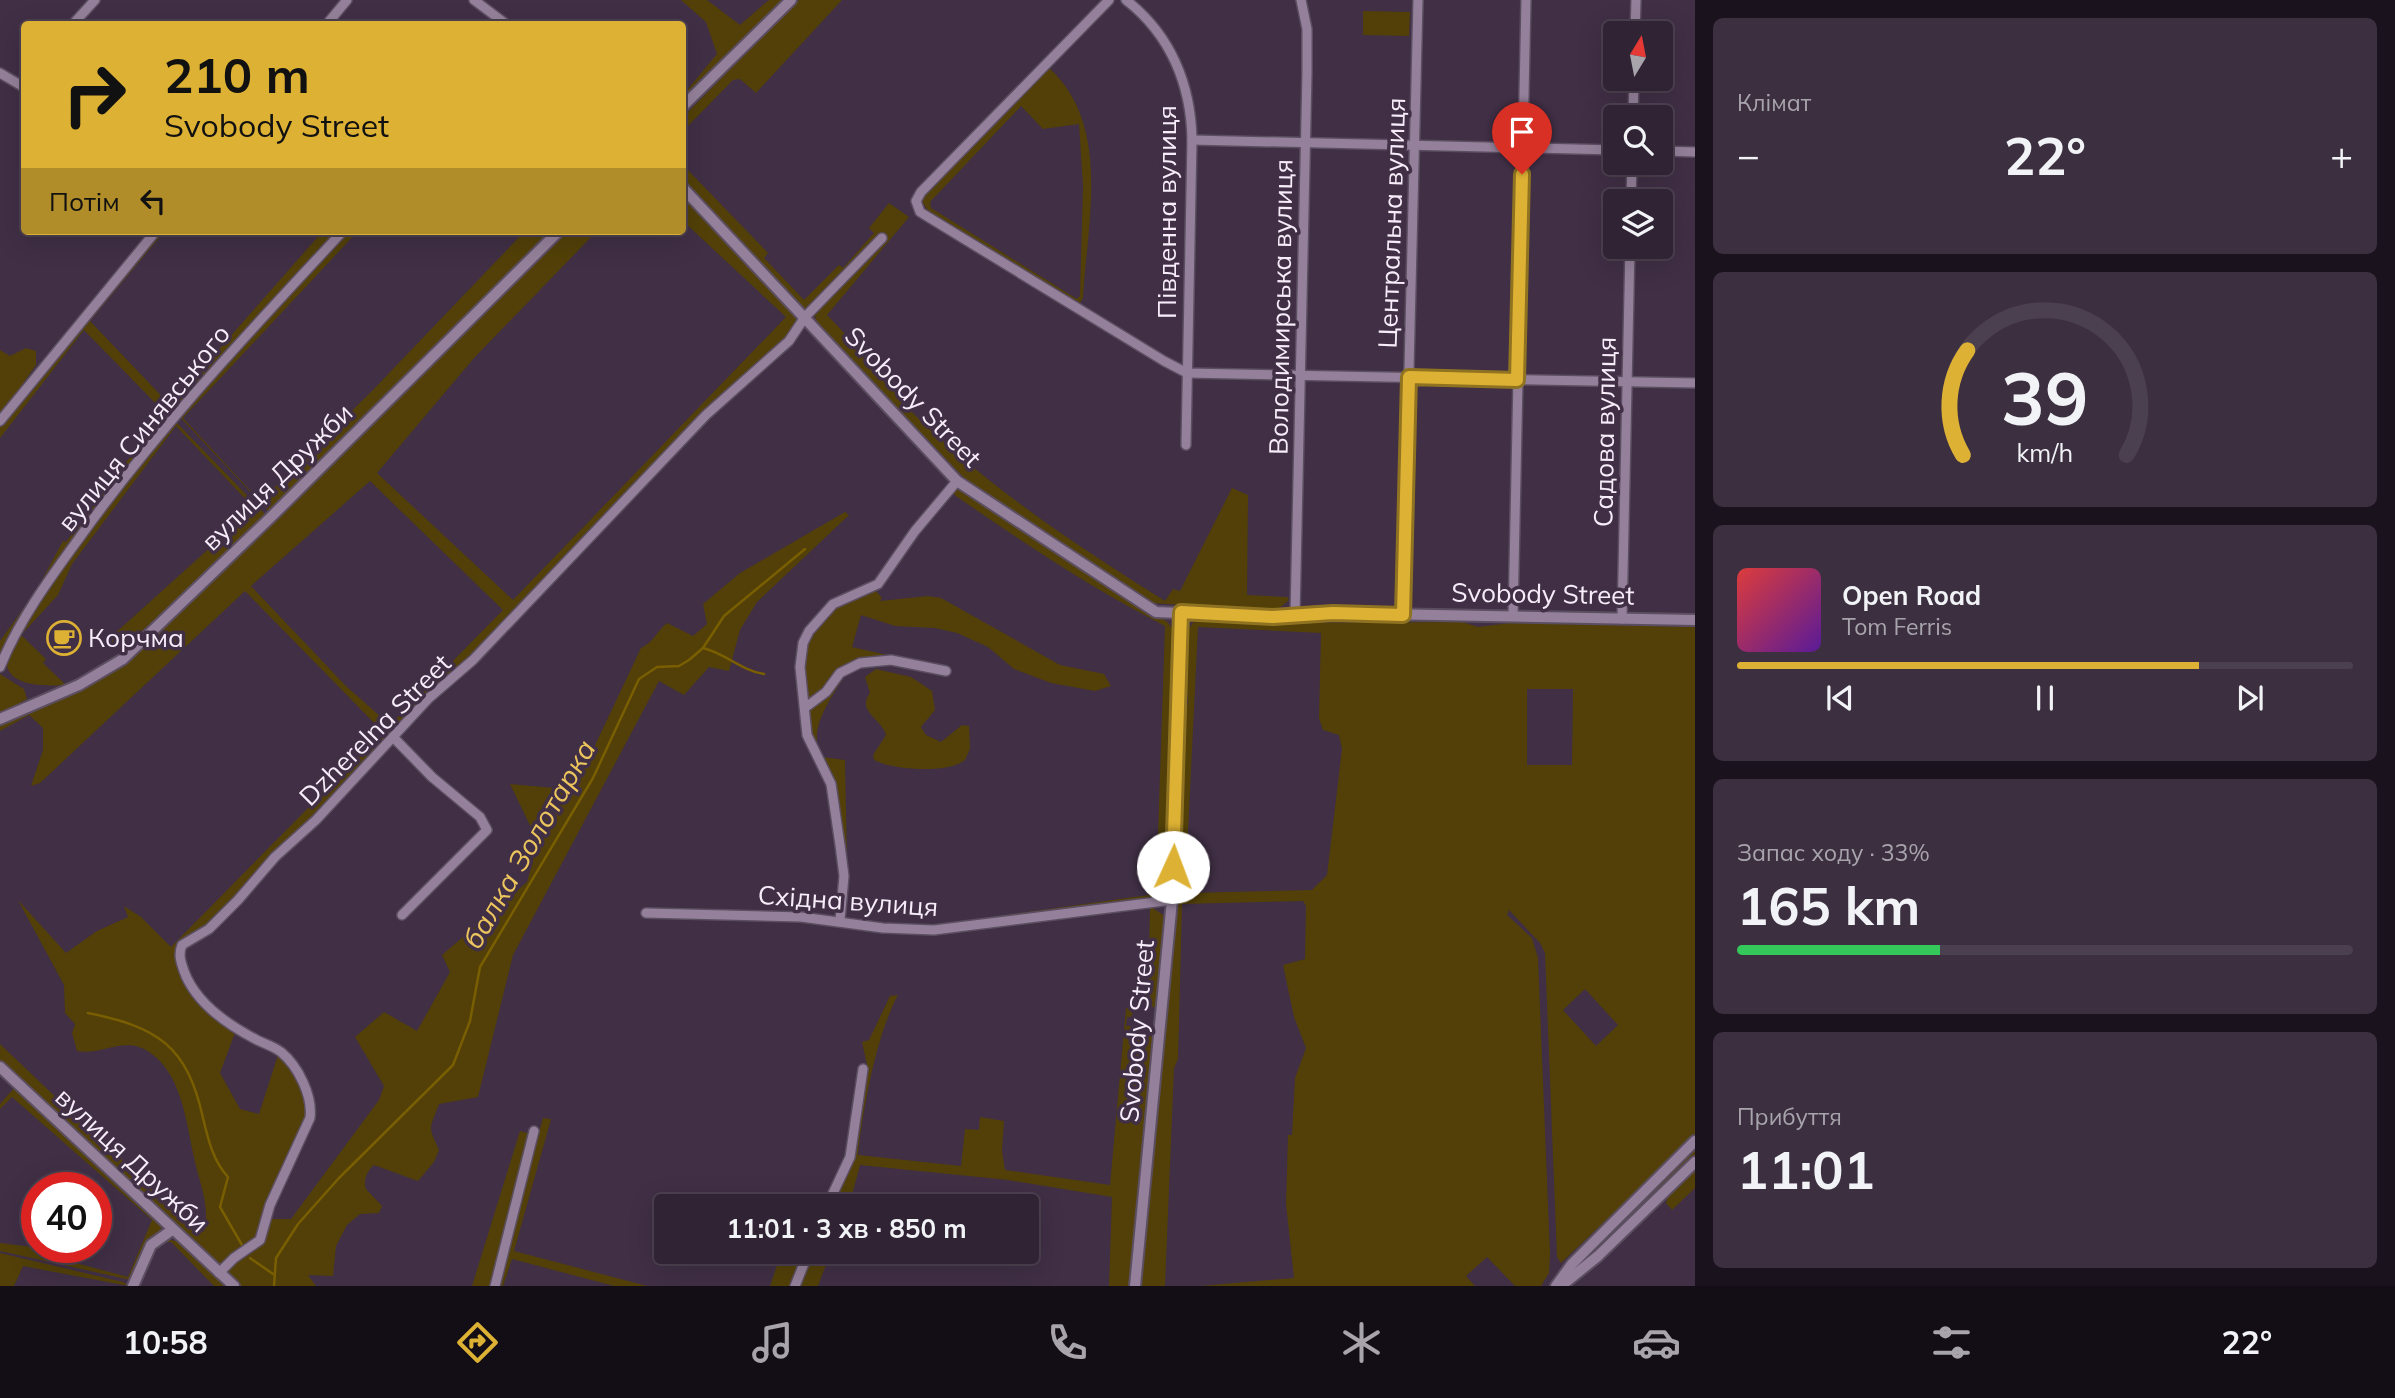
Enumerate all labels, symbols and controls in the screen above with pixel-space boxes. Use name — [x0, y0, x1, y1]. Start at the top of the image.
north arrow — [1603, 21, 1673, 91]
map controls — [1603, 21, 1673, 259]
text: 210 m — [164, 44, 310, 105]
icon: right — [49, 49, 140, 140]
text: Клімат — [1737, 88, 1811, 117]
street label: Центральна вулиця — [1371, 97, 1412, 349]
pin — [1492, 102, 1552, 174]
text: Svobody Street — [164, 105, 389, 145]
street label: Південна вулиця — [1150, 105, 1183, 319]
button: search — [1603, 105, 1673, 175]
icon: arrive — [1503, 113, 1541, 151]
text: 22° — [2004, 123, 2086, 188]
text: − — [1737, 131, 1760, 179]
text: + — [2330, 131, 2353, 179]
street label: Володимирська вулиця — [1261, 159, 1300, 455]
icon: left — [134, 182, 172, 220]
text: Потім — [49, 185, 120, 218]
button: layers — [1603, 189, 1673, 259]
street label: вулиця Синявського — [50, 318, 237, 538]
street label: Svobody Street — [838, 319, 989, 474]
street label: Садова вулиця — [1586, 337, 1623, 527]
text: 39 — [2001, 353, 2089, 444]
street label: вулиця Дружби — [194, 396, 359, 557]
text: km/h — [2017, 437, 2073, 468]
street label: Svobody Street — [1451, 575, 1635, 612]
text: Open Road — [1842, 579, 1981, 612]
text: Tom Ferris — [1842, 612, 1952, 641]
cafe icon: Корчма — [45, 619, 83, 657]
place label: Корчма — [88, 621, 184, 654]
street label: Dzherelna Street — [292, 647, 458, 813]
icon: previous — [1821, 679, 1859, 717]
icon: pause — [2026, 679, 2064, 717]
icon: next — [2231, 679, 2269, 717]
water label: балка Золотарка — [455, 733, 603, 954]
position arrow — [1136, 830, 1210, 904]
text: Запас ходу · 33% — [1737, 838, 1930, 867]
text: 165 km — [1737, 873, 1920, 938]
street label: Східна вулиця — [757, 878, 939, 923]
street label: Svobody Street — [1112, 938, 1161, 1124]
street label: вулиця Дружби — [49, 1080, 216, 1239]
text: Прибуття — [1737, 1102, 1842, 1131]
text: 11:01 — [1737, 1137, 1875, 1202]
speed limit sign: 40 — [21, 1172, 112, 1263]
text: 11:01 · 3 хв · 850 m — [726, 1212, 967, 1245]
icon: directions — [453, 1318, 502, 1367]
icon: music — [748, 1318, 797, 1367]
icon: phone — [1043, 1318, 1092, 1367]
icon: climate — [1337, 1318, 1386, 1367]
icon: car — [1632, 1318, 1681, 1367]
icon: filters — [1927, 1318, 1976, 1367]
text: 10:58 — [123, 1322, 208, 1362]
text: 22° — [2222, 1322, 2272, 1362]

